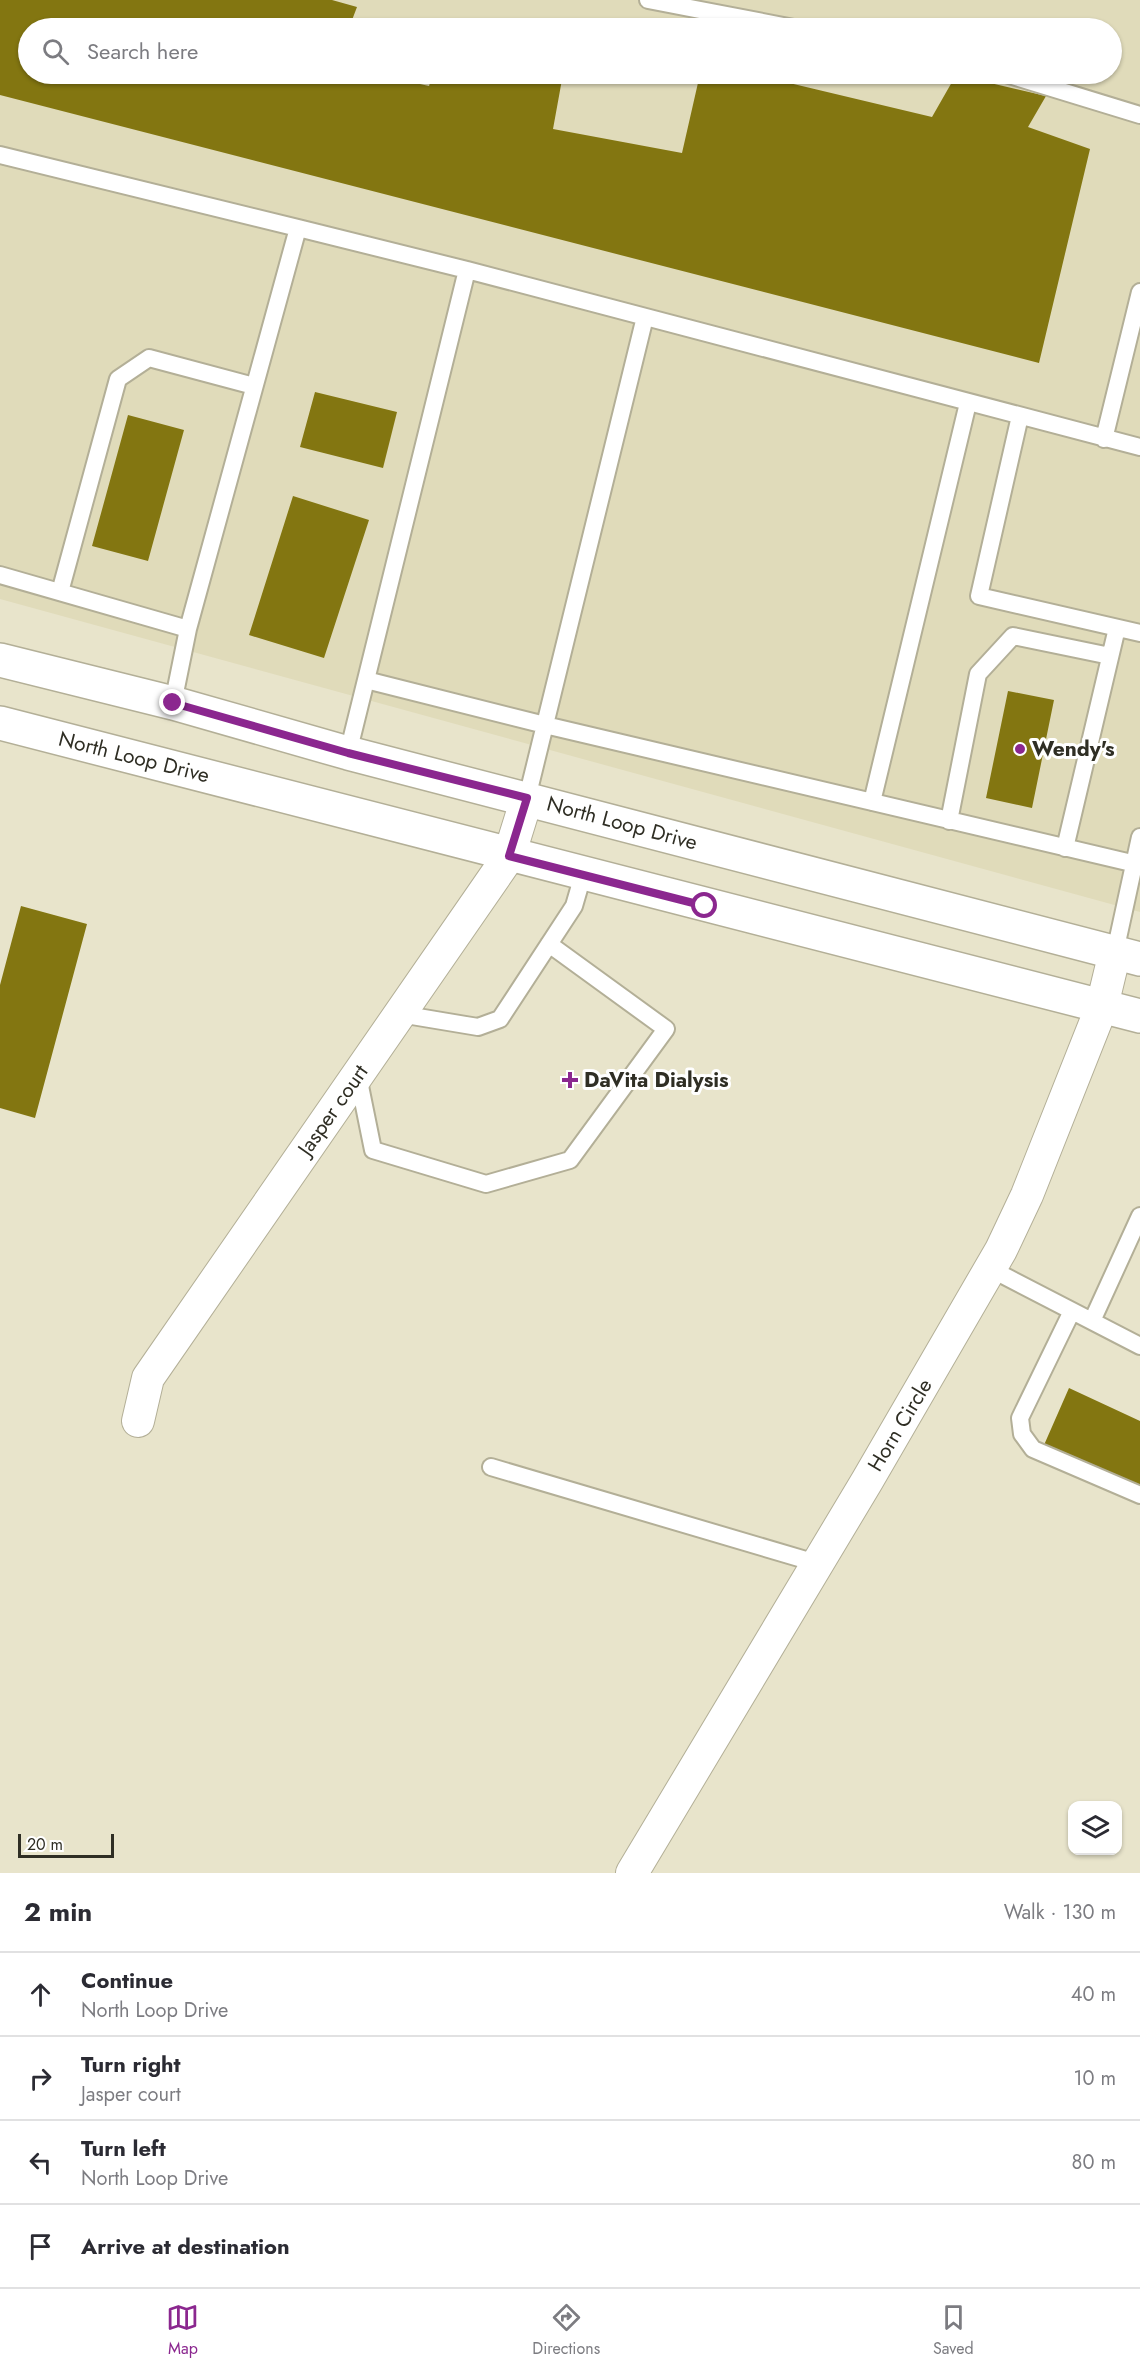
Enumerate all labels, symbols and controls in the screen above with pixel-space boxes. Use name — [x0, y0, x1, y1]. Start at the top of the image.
search box — [18, 18, 1122, 84]
icon: search — [39, 35, 72, 68]
text: Search here — [87, 35, 198, 67]
route end — [159, 689, 185, 715]
street label: North Loop Drive — [55, 724, 213, 790]
place label: Wendy's — [1032, 734, 1115, 764]
marker: Wendy's — [1013, 742, 1027, 756]
street label: North Loop Drive — [543, 788, 701, 858]
route start — [691, 892, 717, 918]
street label: Jasper court — [289, 1059, 375, 1164]
place label: DaVita Dialysis — [584, 1065, 729, 1095]
marker: DaVita Dialysis — [561, 1071, 579, 1089]
street label: Horn Circle — [861, 1373, 940, 1477]
map controls — [1068, 1801, 1122, 1855]
button: layers — [1068, 1801, 1122, 1855]
scale bar — [18, 1831, 114, 1858]
text: 20 m — [27, 1833, 63, 1856]
text: 2 min — [24, 1893, 92, 1931]
text: Walk · 130 m — [1004, 1898, 1116, 1927]
text: Continue — [81, 1964, 173, 1996]
icon: ahead — [24, 1978, 57, 2011]
text: 40 m — [1071, 1980, 1116, 2009]
text: North Loop Drive — [81, 1996, 228, 2025]
text: Turn right — [81, 2048, 181, 2080]
icon: right — [24, 2062, 57, 2095]
text: 10 m — [1073, 2064, 1116, 2093]
text: Jasper court — [81, 2080, 181, 2109]
text: Turn left — [81, 2132, 166, 2164]
icon: left — [24, 2146, 57, 2179]
text: 80 m — [1071, 2148, 1116, 2177]
text: North Loop Drive — [81, 2164, 228, 2193]
icon: arrive — [24, 2230, 57, 2263]
text: Arrive at destination — [81, 2230, 290, 2262]
tab: Map — [166, 2301, 199, 2360]
tab: Directions — [532, 2301, 600, 2360]
tab: Saved — [933, 2301, 974, 2360]

